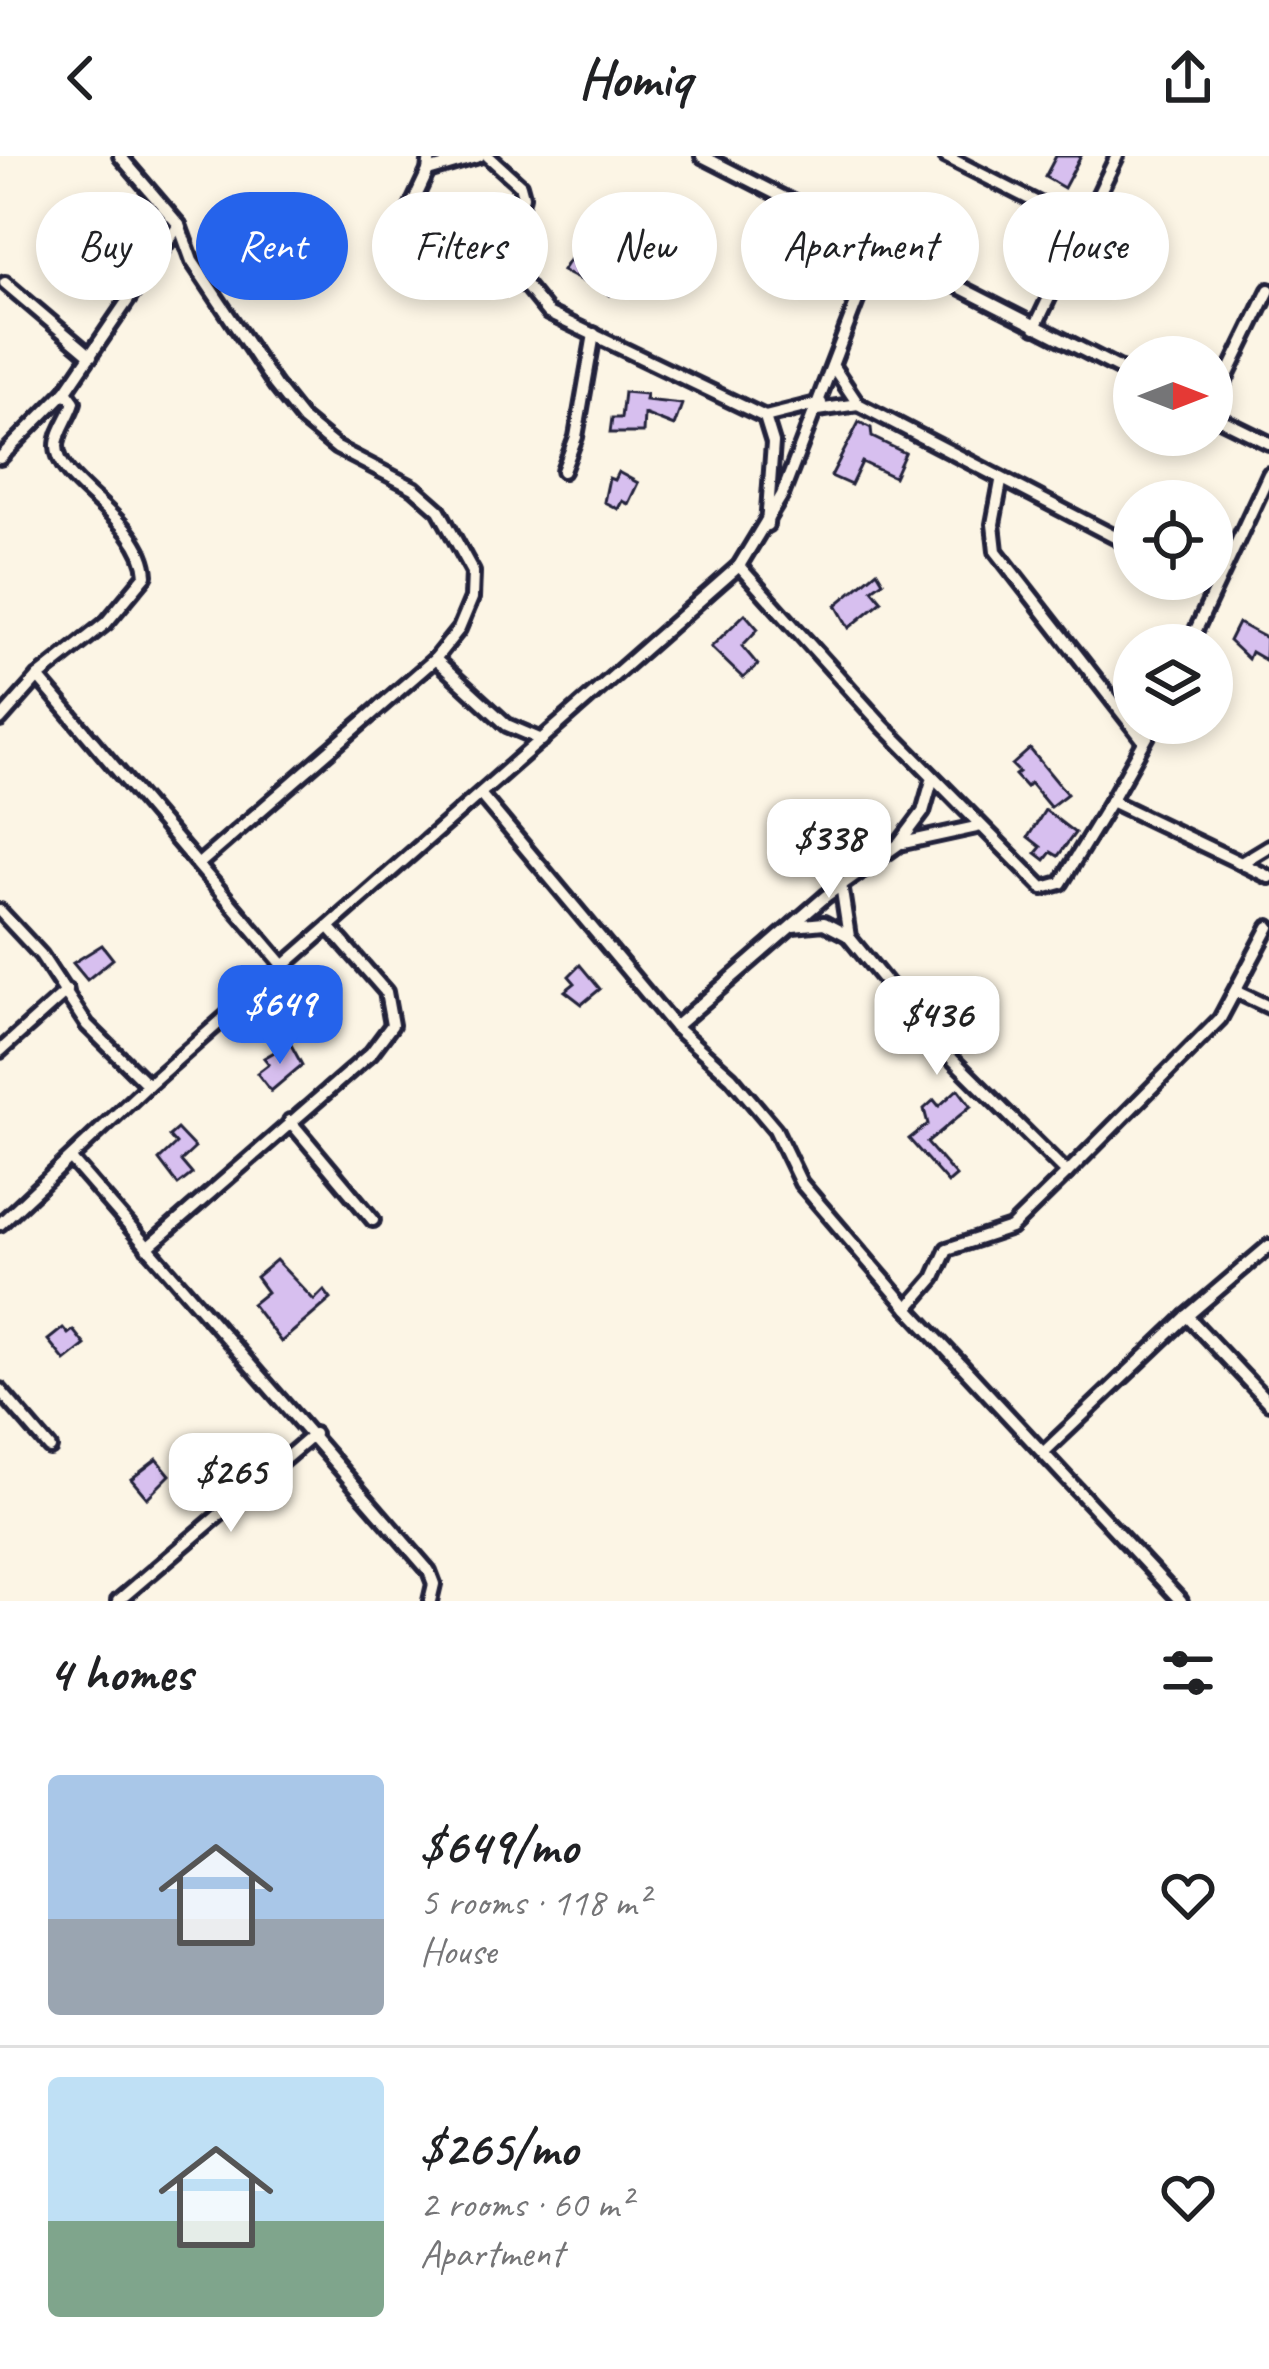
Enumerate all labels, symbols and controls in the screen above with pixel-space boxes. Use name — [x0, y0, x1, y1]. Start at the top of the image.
text: Homiq — [578, 44, 691, 112]
icon: back — [48, 45, 114, 111]
icon: share — [1155, 45, 1221, 111]
chip: Buy — [36, 192, 172, 300]
chip: Rent — [196, 192, 348, 300]
chip: Filters — [372, 192, 548, 300]
chip: New — [572, 192, 717, 300]
chip: Apartment — [741, 192, 979, 300]
chip: House — [1003, 192, 1169, 300]
north arrow — [1113, 336, 1233, 456]
map controls — [1113, 336, 1233, 744]
button: locate — [1113, 480, 1233, 600]
button: layers — [1113, 624, 1233, 744]
pin: $338 — [758, 799, 900, 901]
text: $338 — [794, 813, 864, 862]
pin: $649 — [209, 965, 351, 1067]
pin: $436 — [866, 976, 1008, 1078]
text: $649 — [245, 979, 315, 1028]
text: $436 — [901, 990, 973, 1039]
pin: $265 — [160, 1433, 302, 1535]
text: $265 — [196, 1447, 266, 1496]
icon: filters — [1155, 1640, 1221, 1706]
text: 4 homes — [48, 1641, 192, 1705]
text: $649/mo — [420, 1814, 578, 1878]
icon: home — [144, 1823, 288, 1967]
icon: heart — [1155, 1862, 1221, 1928]
text: 5 rooms · 118 m² — [420, 1878, 648, 1927]
text: House — [420, 1927, 496, 1976]
text: $265/mo — [420, 2116, 577, 2180]
icon: home — [144, 2125, 288, 2269]
icon: heart — [1155, 2164, 1221, 2230]
text: 2 rooms · 60 m² — [420, 2180, 631, 2229]
text: Apartment — [420, 2229, 563, 2278]

